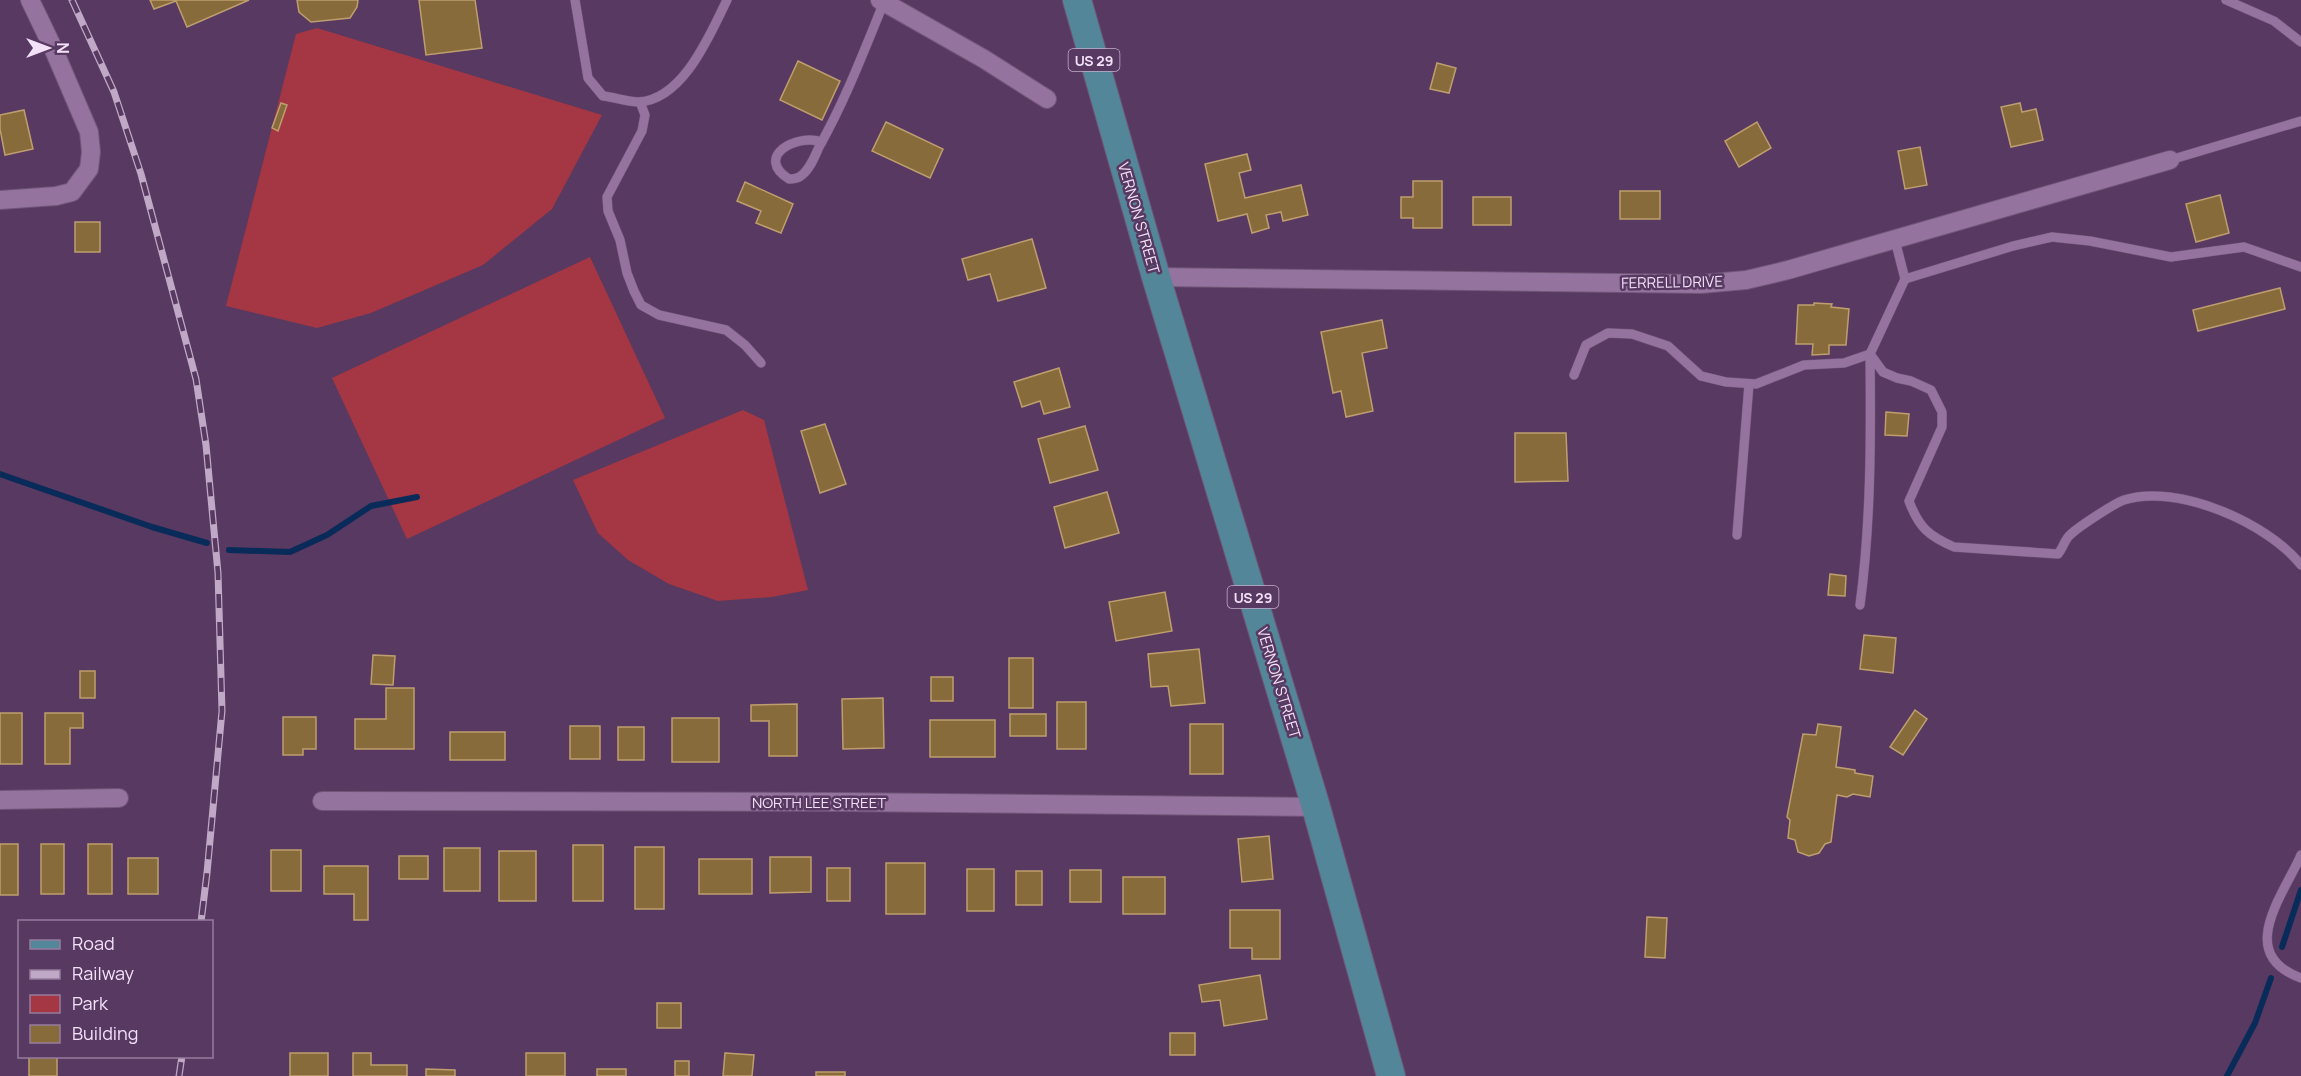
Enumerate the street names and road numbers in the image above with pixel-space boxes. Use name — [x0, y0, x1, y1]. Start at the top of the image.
road number: US 29 — [1068, 49, 1120, 71]
street label: VERNON STREET — [1113, 160, 1165, 276]
street label: FERRELL DRIVE — [1621, 271, 1723, 293]
road number: US 29 — [1228, 586, 1278, 608]
street label: VERNON STREET — [1252, 625, 1306, 741]
street label: NORTH LEE STREET — [752, 792, 886, 813]

